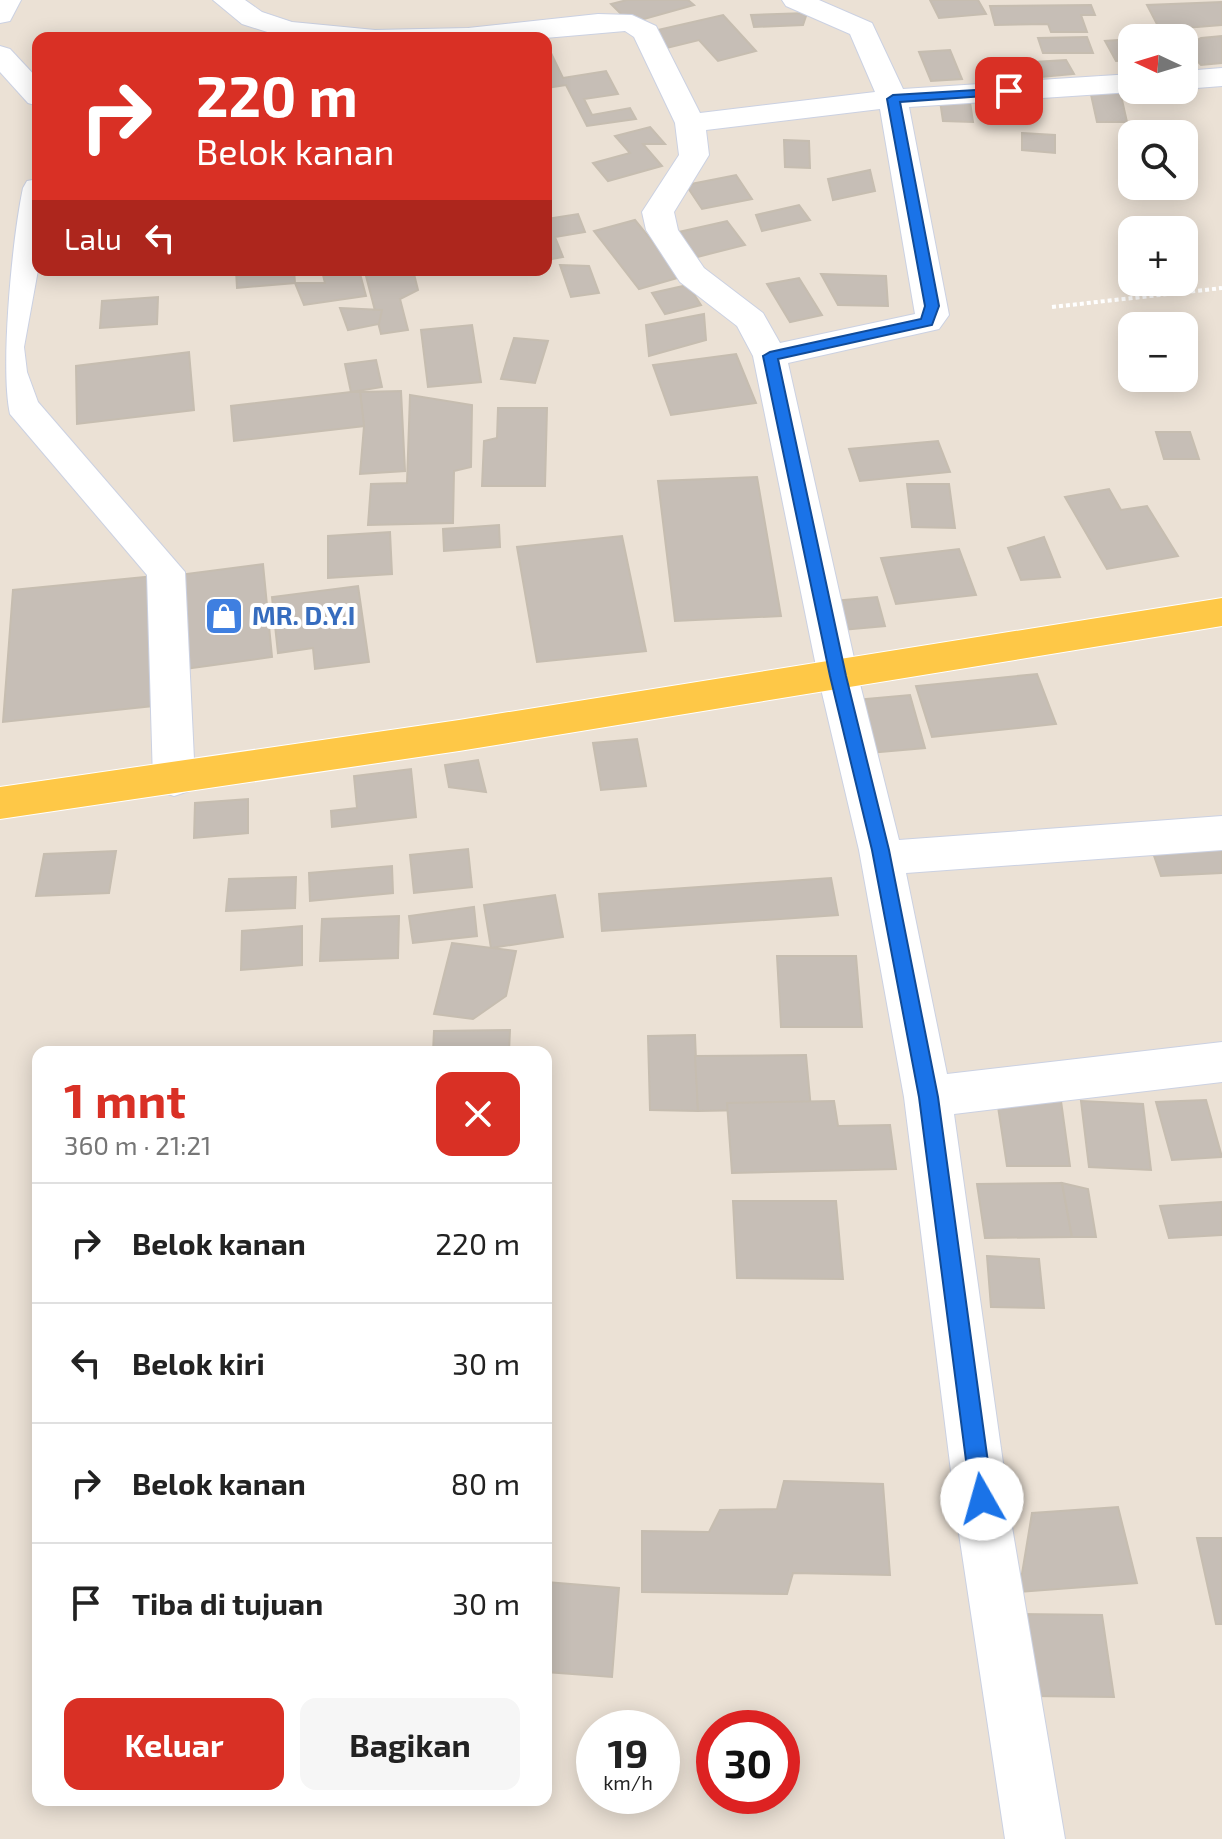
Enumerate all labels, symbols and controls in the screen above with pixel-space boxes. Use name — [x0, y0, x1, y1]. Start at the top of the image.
north arrow — [1118, 24, 1198, 104]
map controls — [1118, 24, 1198, 392]
pin — [975, 57, 1043, 125]
text: 220 m — [196, 61, 358, 128]
icon: right — [64, 64, 168, 168]
icon: arrive — [987, 69, 1031, 113]
button: search — [1118, 120, 1198, 200]
text: Belok kanan — [196, 129, 394, 172]
icon: left — [138, 216, 182, 260]
button: + — [1118, 216, 1198, 296]
text: Lalu — [64, 220, 122, 256]
button: − — [1118, 312, 1198, 392]
shop icon: MR. D.Y.I — [203, 595, 245, 637]
place label: MR. D.Y.I — [252, 599, 355, 630]
text: 1 mnt — [64, 1070, 186, 1128]
button: close — [436, 1072, 520, 1156]
text: 360 m · 21:21 — [64, 1129, 211, 1160]
icon: right — [64, 1221, 108, 1265]
text: Belok kanan — [132, 1225, 306, 1261]
text: 220 m — [435, 1225, 520, 1261]
icon: left — [64, 1341, 108, 1385]
text: Belok kiri — [132, 1345, 265, 1381]
text: 30 m — [452, 1345, 520, 1381]
position arrow — [940, 1457, 1024, 1541]
icon: right — [64, 1461, 108, 1505]
text: Belok kanan — [132, 1465, 306, 1501]
text: 80 m — [451, 1465, 520, 1501]
icon: arrive — [64, 1581, 108, 1625]
text: Tiba di tujuan — [132, 1585, 323, 1621]
text: 30 m — [452, 1585, 520, 1621]
button: Keluar — [64, 1698, 284, 1790]
button: Bagikan — [300, 1698, 520, 1790]
speed limit sign: 30 — [696, 1710, 800, 1814]
text: 19 — [608, 1728, 648, 1776]
text: km/h — [603, 1770, 653, 1794]

